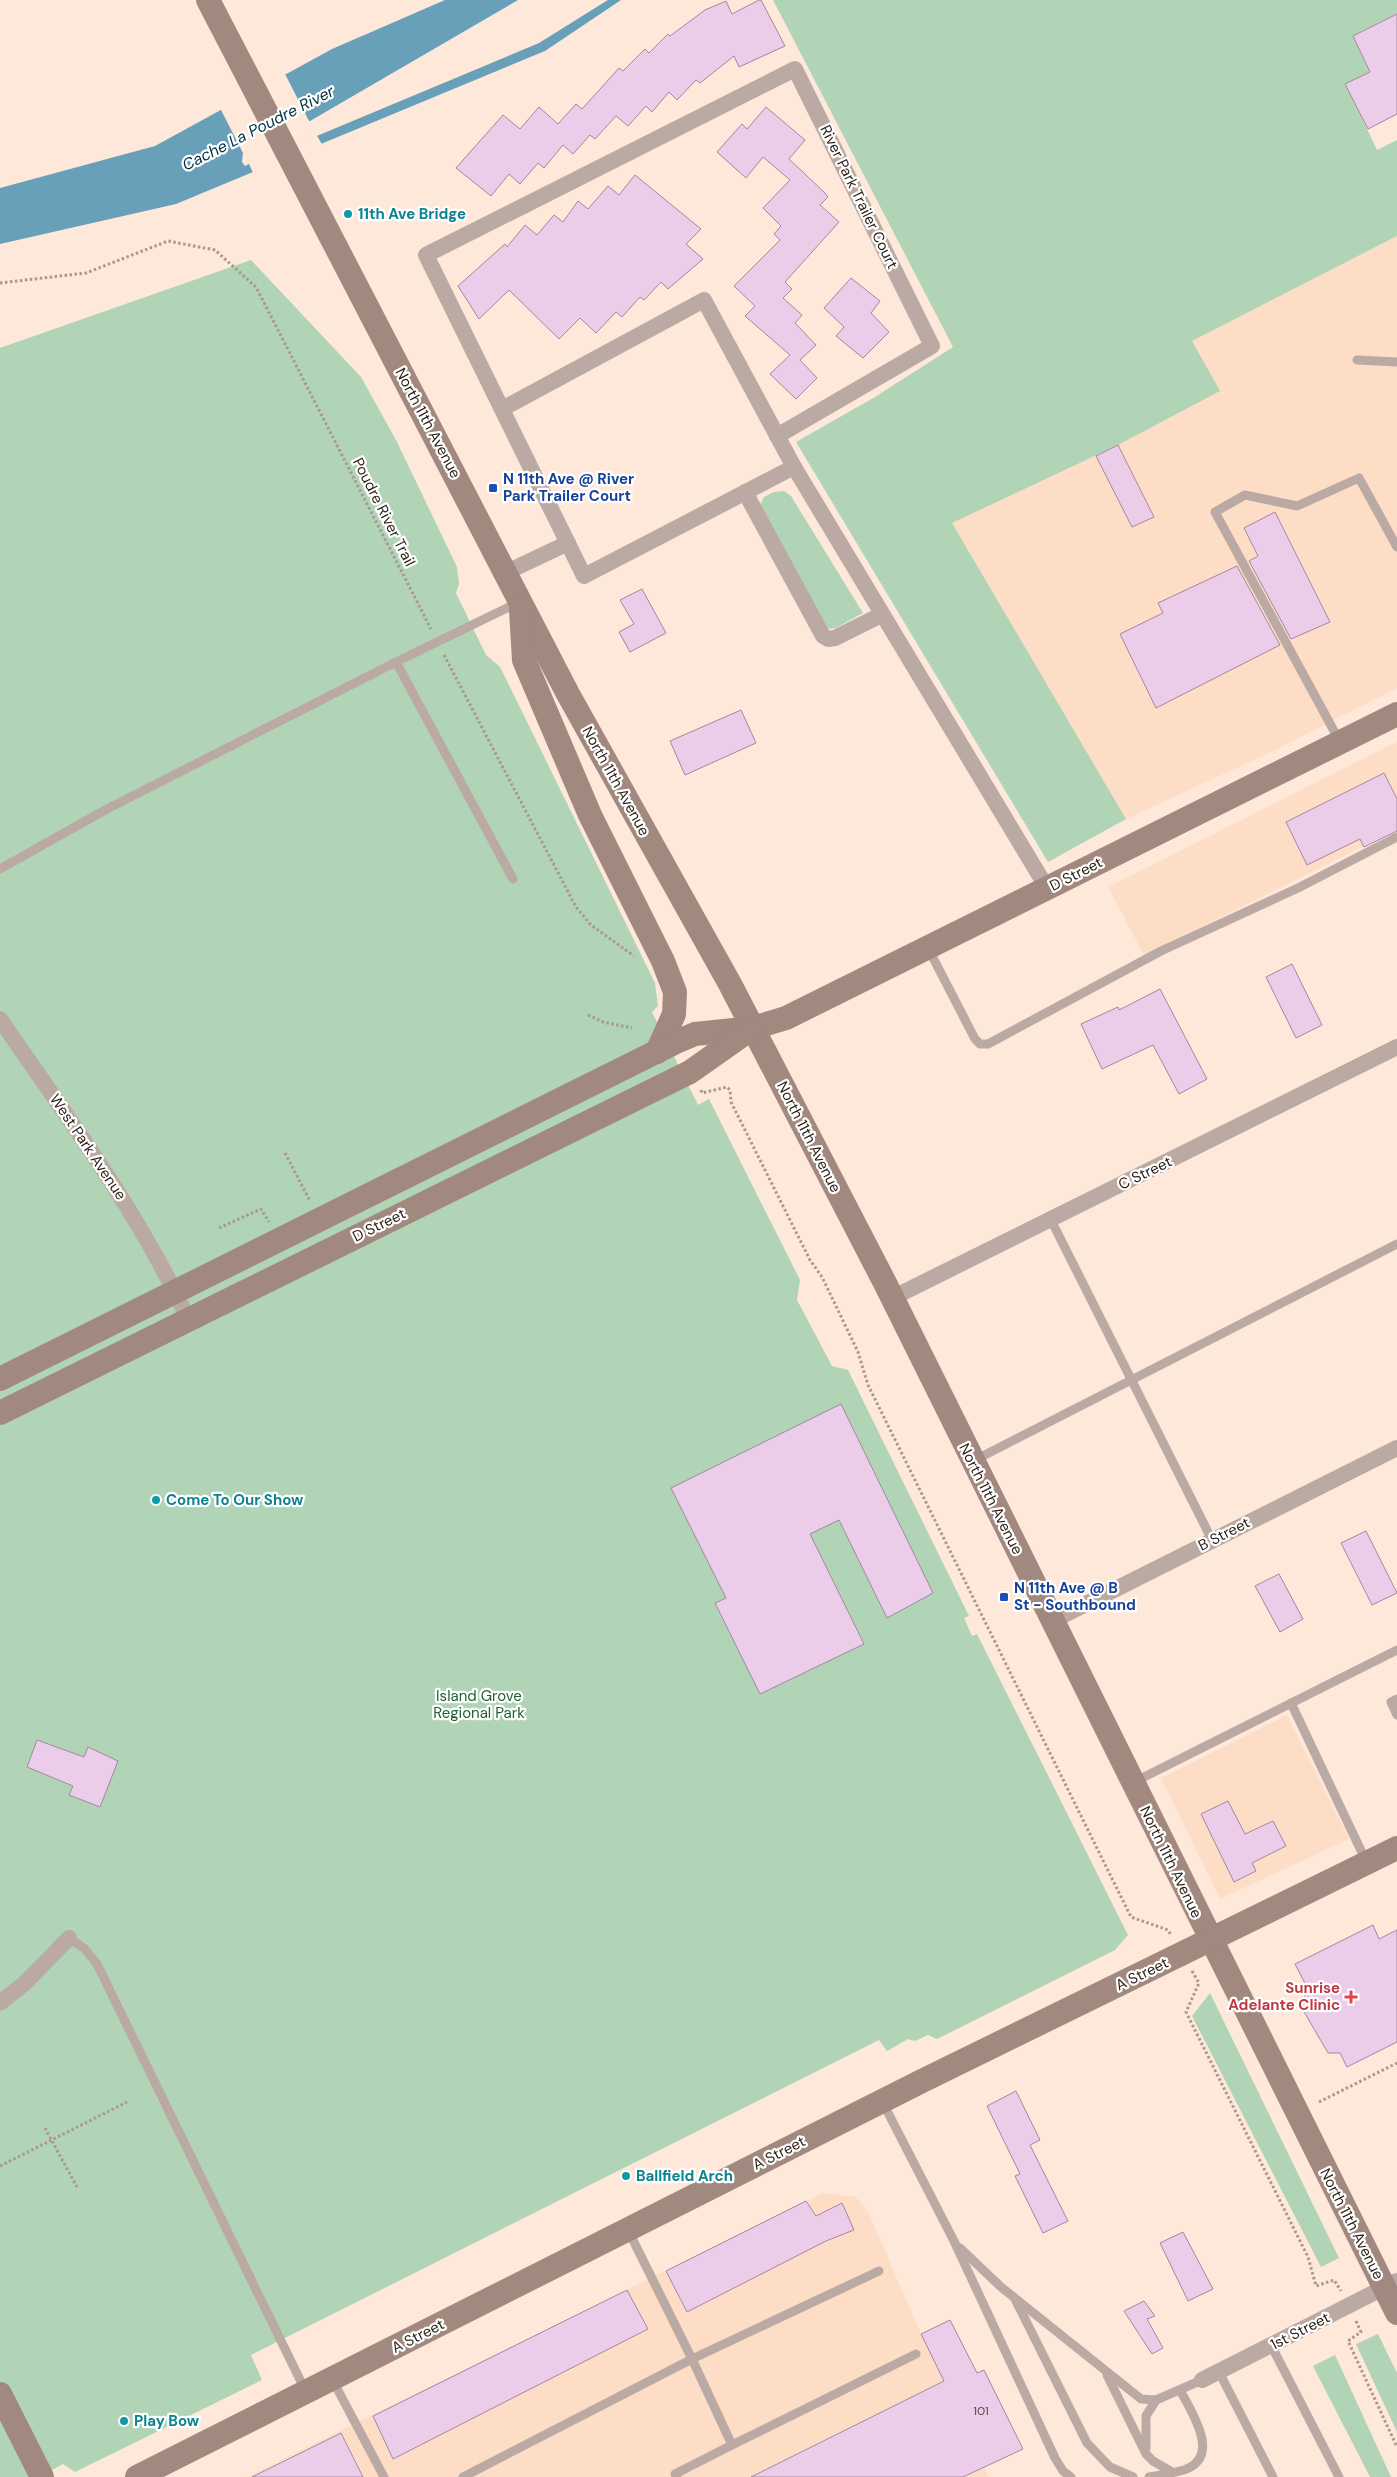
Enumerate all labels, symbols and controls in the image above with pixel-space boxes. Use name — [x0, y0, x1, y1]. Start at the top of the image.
water label: Cache La Poudre River — [178, 80, 339, 175]
street label: River Park Trailer Court — [815, 122, 903, 272]
place label: 11th Ave Bridge — [358, 204, 466, 224]
marker: 11th Ave Bridge — [342, 208, 354, 220]
street label: North 11th Avenue — [390, 364, 466, 482]
street label: Poudre River Trail — [348, 454, 420, 570]
place label: N 11th Ave @ River Park Trailer Court — [503, 469, 634, 506]
marker: N 11th Ave @ River Park Trailer Court — [487, 482, 499, 494]
street label: North 11th Avenue — [578, 723, 654, 839]
street label: D Street — [1046, 852, 1106, 896]
street label: North 11th Avenue — [772, 1078, 846, 1196]
street label: West Park Avenue — [45, 1090, 131, 1204]
street label: C Street — [1115, 1151, 1175, 1195]
street label: D Street — [349, 1204, 409, 1246]
street label: North 11th Avenue — [954, 1440, 1028, 1558]
place label: Come To Our Show — [166, 1490, 304, 1510]
marker: Come To Our Show — [150, 1494, 162, 1506]
street label: B Street — [1195, 1512, 1253, 1556]
place label: N 11th Ave @ B St - Southbound — [1014, 1578, 1136, 1615]
marker: N 11th Ave @ B St - Southbound — [998, 1591, 1010, 1603]
park label: Island Grove Regional Park — [433, 1686, 525, 1723]
street label: North 11th Avenue — [1135, 1803, 1207, 1921]
street label: A Street — [1112, 1953, 1172, 1995]
place label: Sunrise Adelante Clinic — [1228, 1978, 1340, 2015]
marker: Sunrise Adelante Clinic — [1344, 1990, 1358, 2004]
street label: A Street — [749, 2131, 809, 2175]
street label: North 11th Avenue — [1315, 2165, 1389, 2283]
place label: Ballfield Arch — [636, 2166, 733, 2186]
marker: Ballfield Arch — [620, 2170, 632, 2182]
street label: 1st Street — [1267, 2307, 1333, 2354]
street label: A Street — [388, 2314, 448, 2358]
house number: 101 — [973, 2403, 989, 2419]
place label: Play Bow — [134, 2411, 200, 2431]
marker: Play Bow — [118, 2415, 130, 2427]

